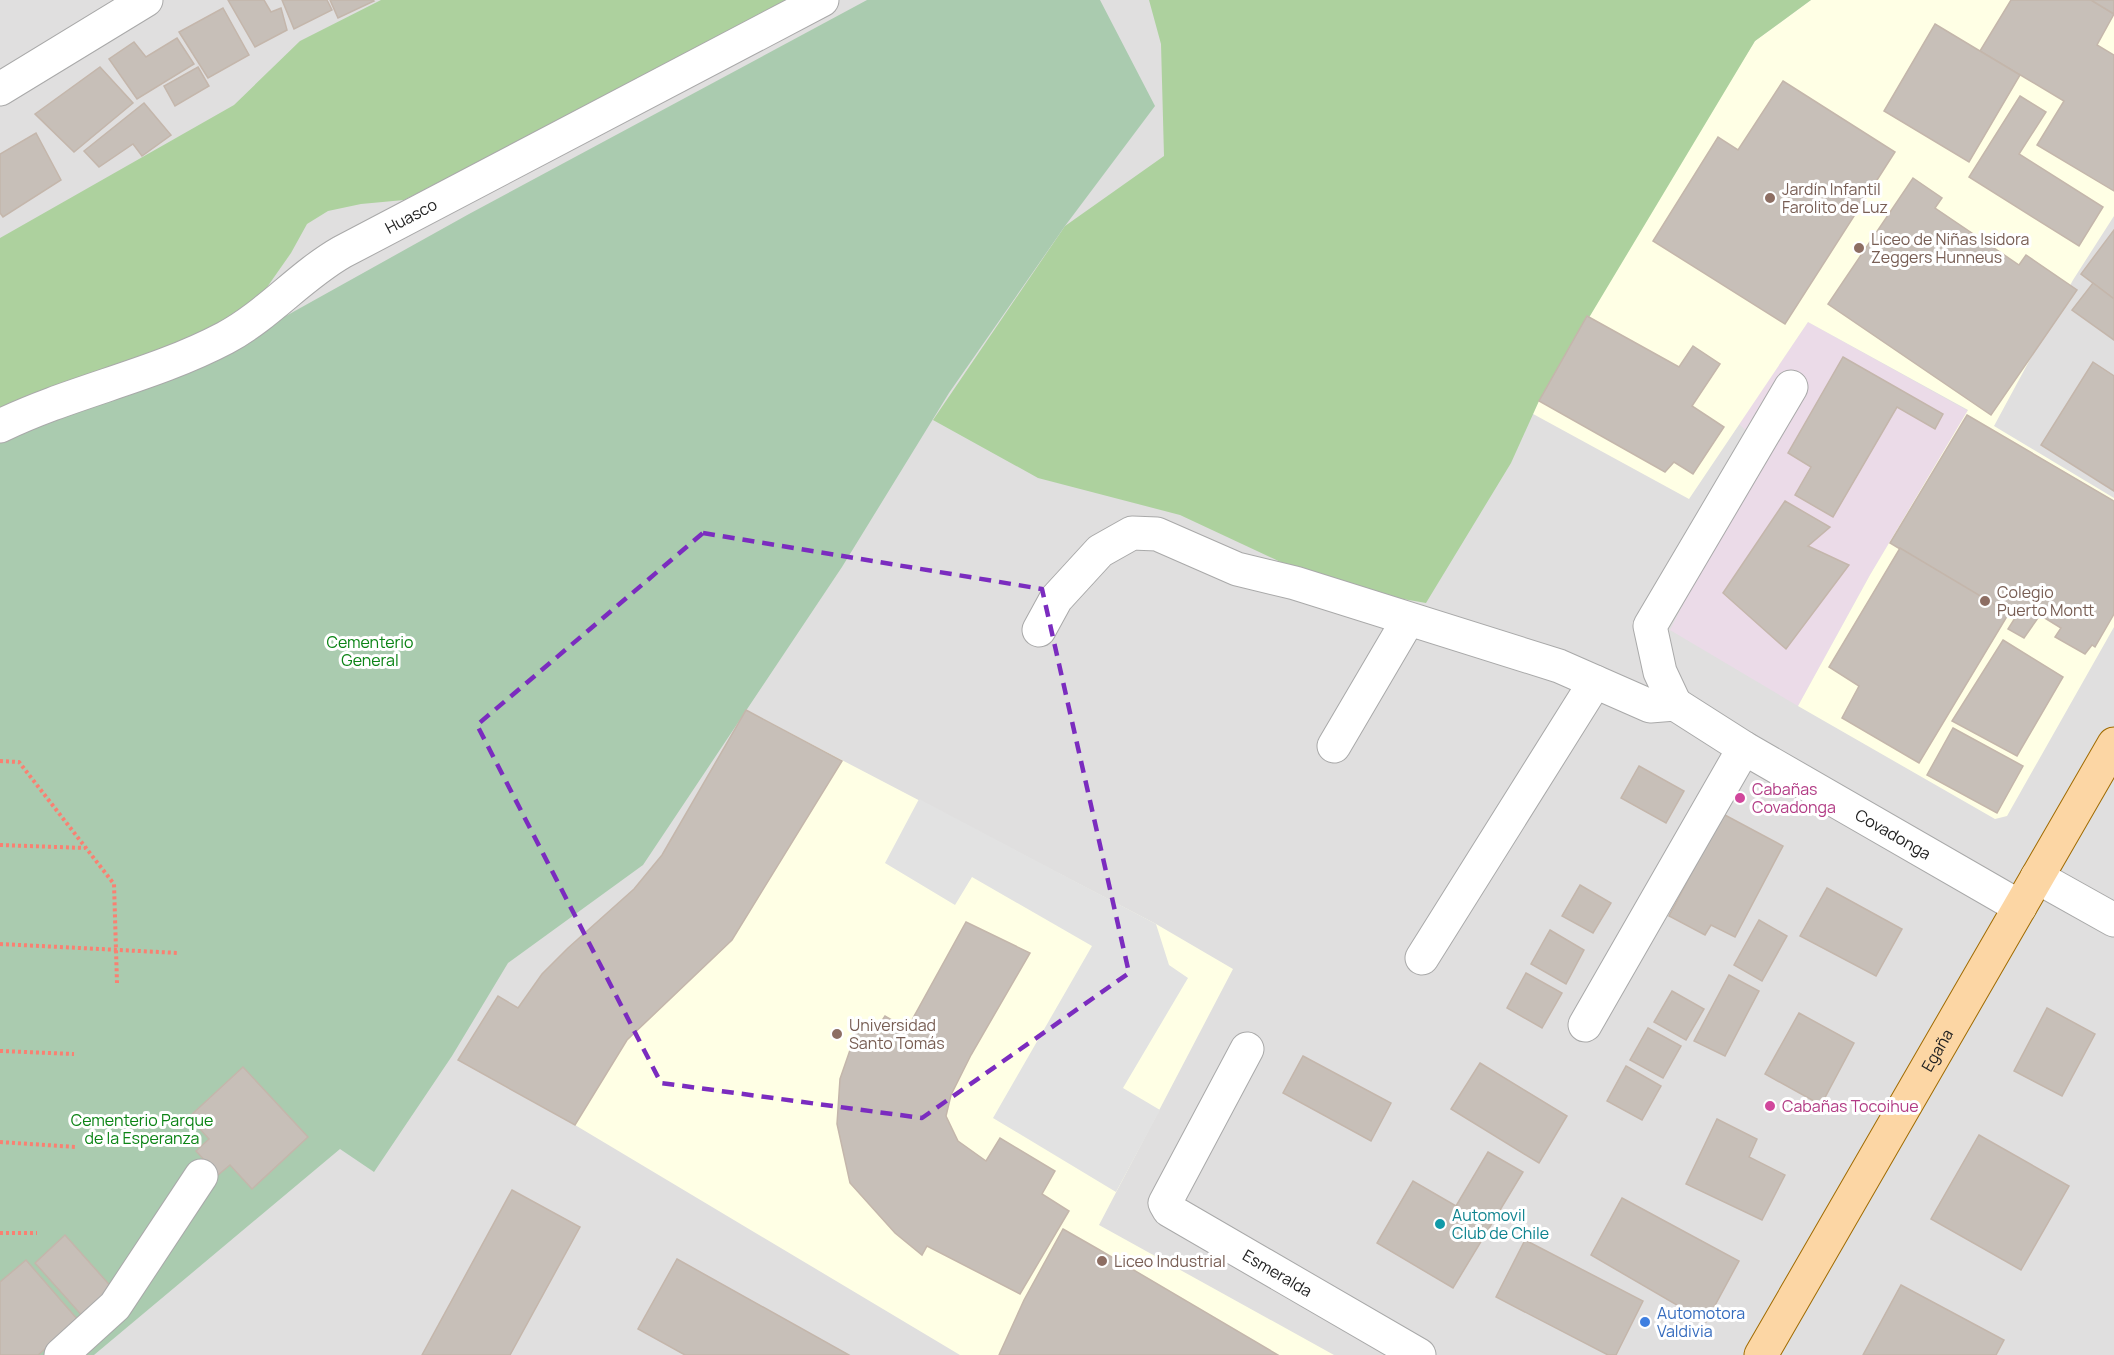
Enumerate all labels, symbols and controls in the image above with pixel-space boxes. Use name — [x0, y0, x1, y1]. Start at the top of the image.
place label: Jardín Infantil Farolito de Luz — [1782, 178, 1888, 218]
marker: Jardín Infantil Farolito de Luz — [1763, 191, 1777, 205]
street label: Huasco — [381, 193, 441, 239]
place label: Liceo de Niñas Isidora Zeggers Hunneus — [1871, 228, 2029, 268]
marker: Liceo de Niñas Isidora Zeggers Hunneus — [1852, 241, 1866, 255]
place label: Colegio Puerto Montt — [1997, 581, 2094, 621]
marker: Colegio Puerto Montt — [1978, 594, 1992, 608]
park label: Cementerio General — [326, 631, 414, 671]
place label: Cabañas Covadonga — [1752, 778, 1836, 818]
marker: Cabañas Covadonga — [1733, 791, 1747, 805]
street label: Covadonga — [1851, 803, 1935, 864]
place label: Universidad Santo Tomás — [849, 1014, 945, 1054]
street label: Egaña — [1916, 1025, 1958, 1076]
marker: Universidad Santo Tomás — [830, 1027, 844, 1041]
place label: Cabañas Tocoihue — [1782, 1095, 1919, 1117]
marker: Cabañas Tocoihue — [1763, 1099, 1777, 1113]
park label: Cementerio Parque de la Esperanza — [71, 1109, 213, 1149]
place label: Automovil Club de Chile — [1452, 1204, 1549, 1244]
marker: Automovil Club de Chile — [1433, 1217, 1447, 1231]
street label: Esmeralda — [1239, 1244, 1316, 1302]
place label: Liceo Industrial — [1114, 1250, 1226, 1272]
marker: Liceo Industrial — [1095, 1254, 1109, 1268]
place label: Automotora Valdivia — [1657, 1302, 1745, 1342]
marker: Automotora Valdivia — [1638, 1315, 1652, 1329]

